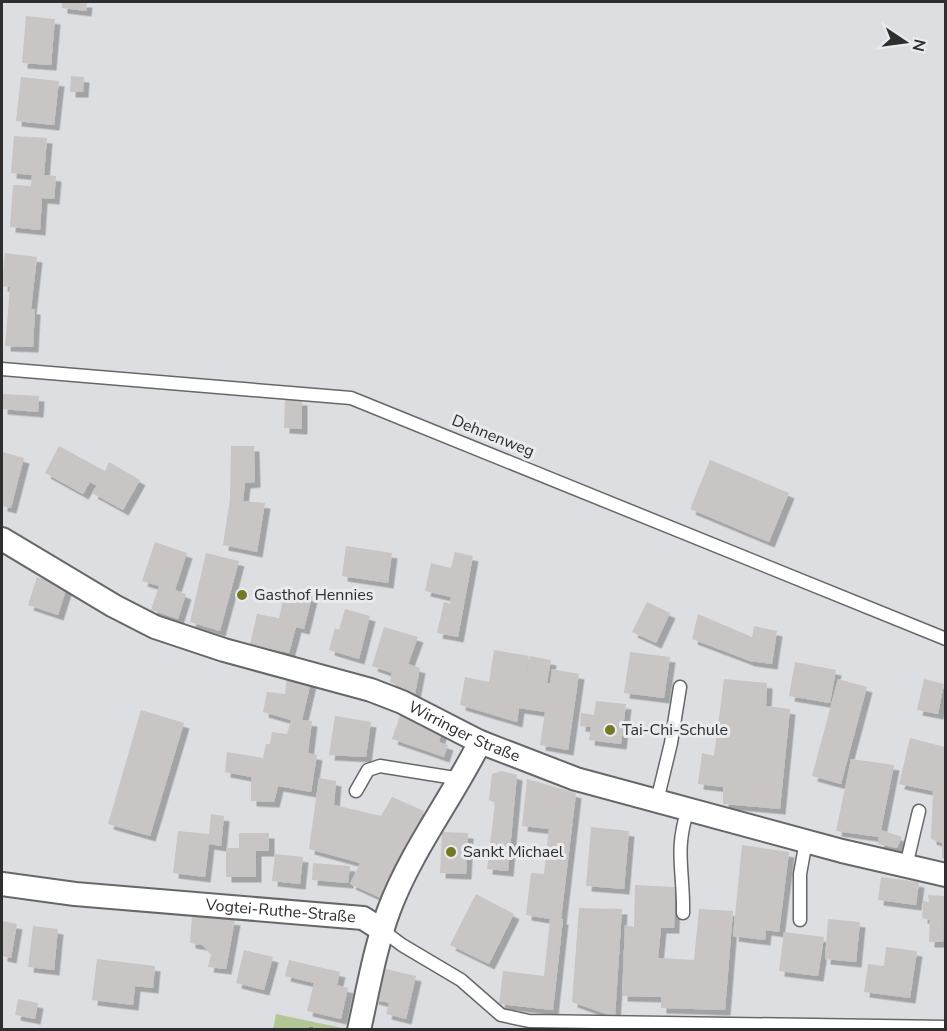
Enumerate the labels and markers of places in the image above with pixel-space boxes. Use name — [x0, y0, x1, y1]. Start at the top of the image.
place label: Gasthof Hennies — [254, 584, 373, 606]
marker: Gasthof Hennies — [235, 588, 249, 602]
place label: Tai-Chi-Schule — [622, 719, 728, 741]
marker: Tai-Chi-Schule — [603, 723, 617, 737]
place label: Sankt Michael — [463, 841, 564, 863]
marker: Sankt Michael — [444, 845, 458, 859]

